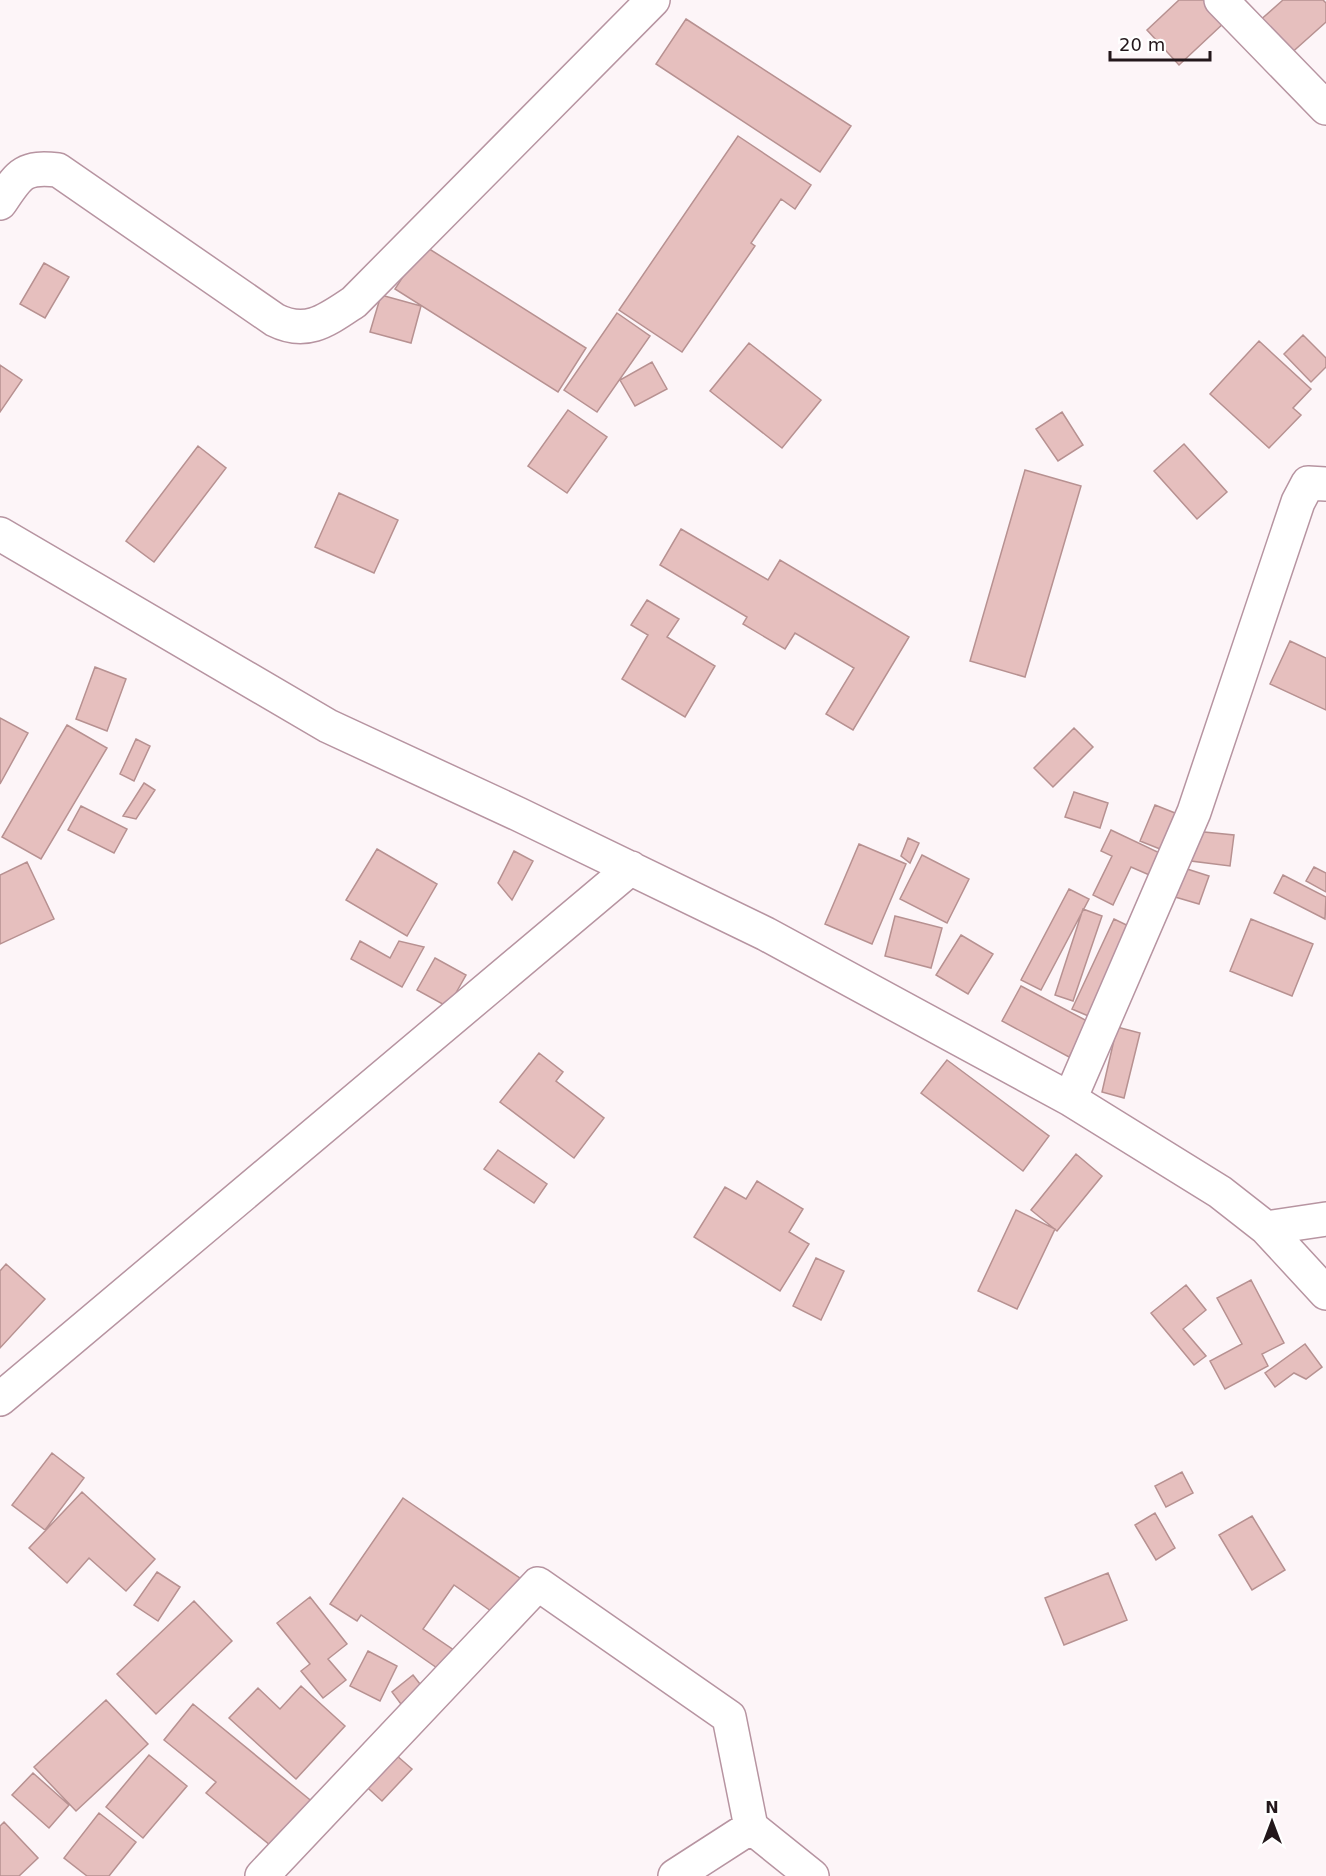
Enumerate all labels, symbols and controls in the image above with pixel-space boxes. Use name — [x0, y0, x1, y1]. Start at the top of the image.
scale bar — [1110, 24, 1210, 62]
text: 20 m — [1119, 34, 1165, 55]
north arrow — [1242, 1792, 1302, 1852]
text: N — [1265, 1798, 1279, 1817]

